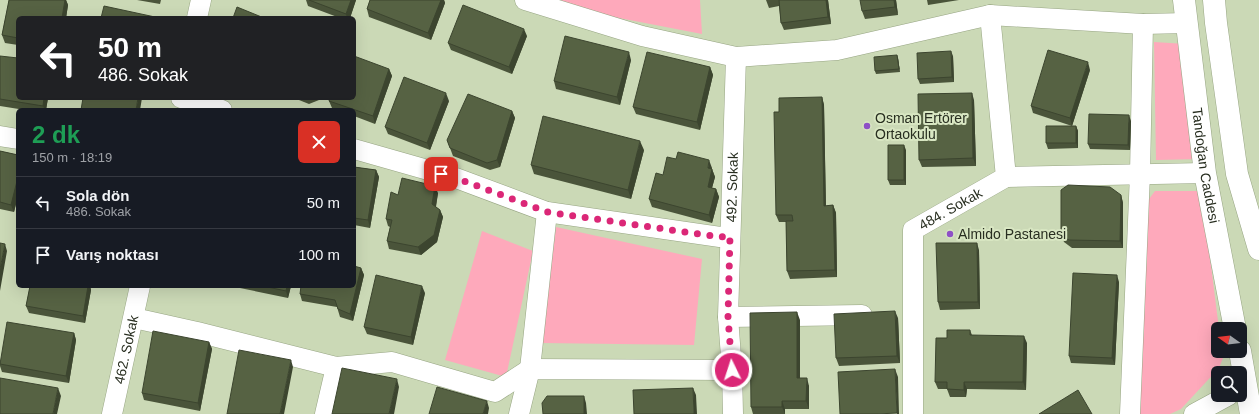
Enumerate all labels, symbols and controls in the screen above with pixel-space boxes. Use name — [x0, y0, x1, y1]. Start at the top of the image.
icon: left — [32, 32, 84, 84]
text: 50 m — [98, 32, 162, 63]
text: 486. Sokak — [98, 65, 188, 85]
street label: Tandoğan Caddesi — [1189, 107, 1223, 225]
place label: Osman Ertörer Ortaokulu — [875, 110, 967, 142]
text: 2 dk — [32, 121, 80, 148]
button: close — [298, 121, 340, 163]
marker: Osman Ertörer Ortaokulu — [862, 121, 872, 131]
text: 150 m · 18:19 — [32, 150, 112, 165]
street label: 492. Sokak — [723, 151, 741, 223]
pin — [424, 157, 458, 191]
icon: arrive — [430, 163, 452, 185]
street label: 484. Sokak — [916, 184, 986, 233]
text: Sola dön — [66, 187, 129, 204]
icon: left — [32, 192, 54, 214]
text: 50 m — [307, 194, 340, 211]
text: 486. Sokak — [66, 204, 131, 219]
place label: Almido Pastanesi — [958, 226, 1066, 242]
marker: Almido Pastanesi — [945, 229, 955, 239]
icon: arrive — [32, 244, 54, 266]
text: Varış noktası — [66, 246, 159, 263]
text: 100 m — [298, 246, 340, 263]
street label: 462. Sokak — [111, 313, 142, 385]
north arrow — [1211, 322, 1247, 358]
map controls — [1211, 322, 1247, 402]
position arrow — [711, 349, 753, 391]
button: search — [1211, 366, 1247, 402]

